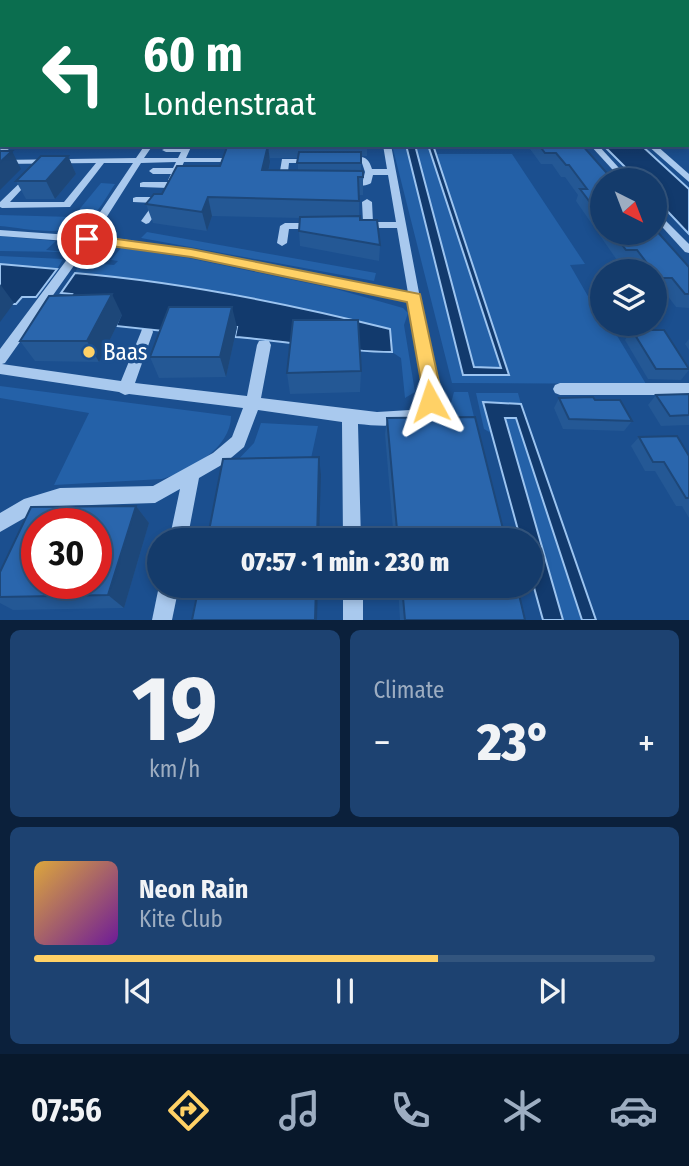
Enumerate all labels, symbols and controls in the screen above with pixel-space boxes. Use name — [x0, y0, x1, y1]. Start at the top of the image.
text: 60 m — [143, 25, 243, 84]
icon: left — [28, 28, 119, 119]
text: Londenstraat — [143, 85, 316, 123]
north arrow — [590, 168, 667, 245]
map controls — [590, 168, 667, 336]
pin — [57, 209, 117, 269]
icon: arrive — [68, 220, 106, 258]
button: layers — [590, 259, 667, 336]
place label: Baas — [103, 338, 148, 366]
marker: Baas — [81, 344, 97, 360]
position arrow — [393, 364, 467, 438]
speed limit sign: 30 — [21, 508, 112, 599]
text: 07:57 · 1 min · 230 m — [241, 547, 449, 578]
text: 19 — [132, 655, 218, 764]
text: Climate — [374, 676, 444, 704]
text: 23° — [477, 711, 551, 774]
text: − — [374, 720, 391, 766]
text: + — [638, 720, 655, 766]
text: km/h — [149, 755, 200, 783]
text: Neon Rain — [139, 874, 248, 905]
text: Kite Club — [139, 905, 223, 933]
icon: previous — [119, 972, 157, 1010]
icon: pause — [326, 972, 364, 1010]
icon: next — [533, 972, 571, 1010]
icon: directions — [164, 1086, 213, 1135]
icon: music — [275, 1086, 324, 1135]
icon: phone — [386, 1086, 435, 1135]
icon: climate — [498, 1086, 547, 1135]
icon: car — [609, 1086, 658, 1135]
text: 07:56 — [31, 1091, 102, 1129]

